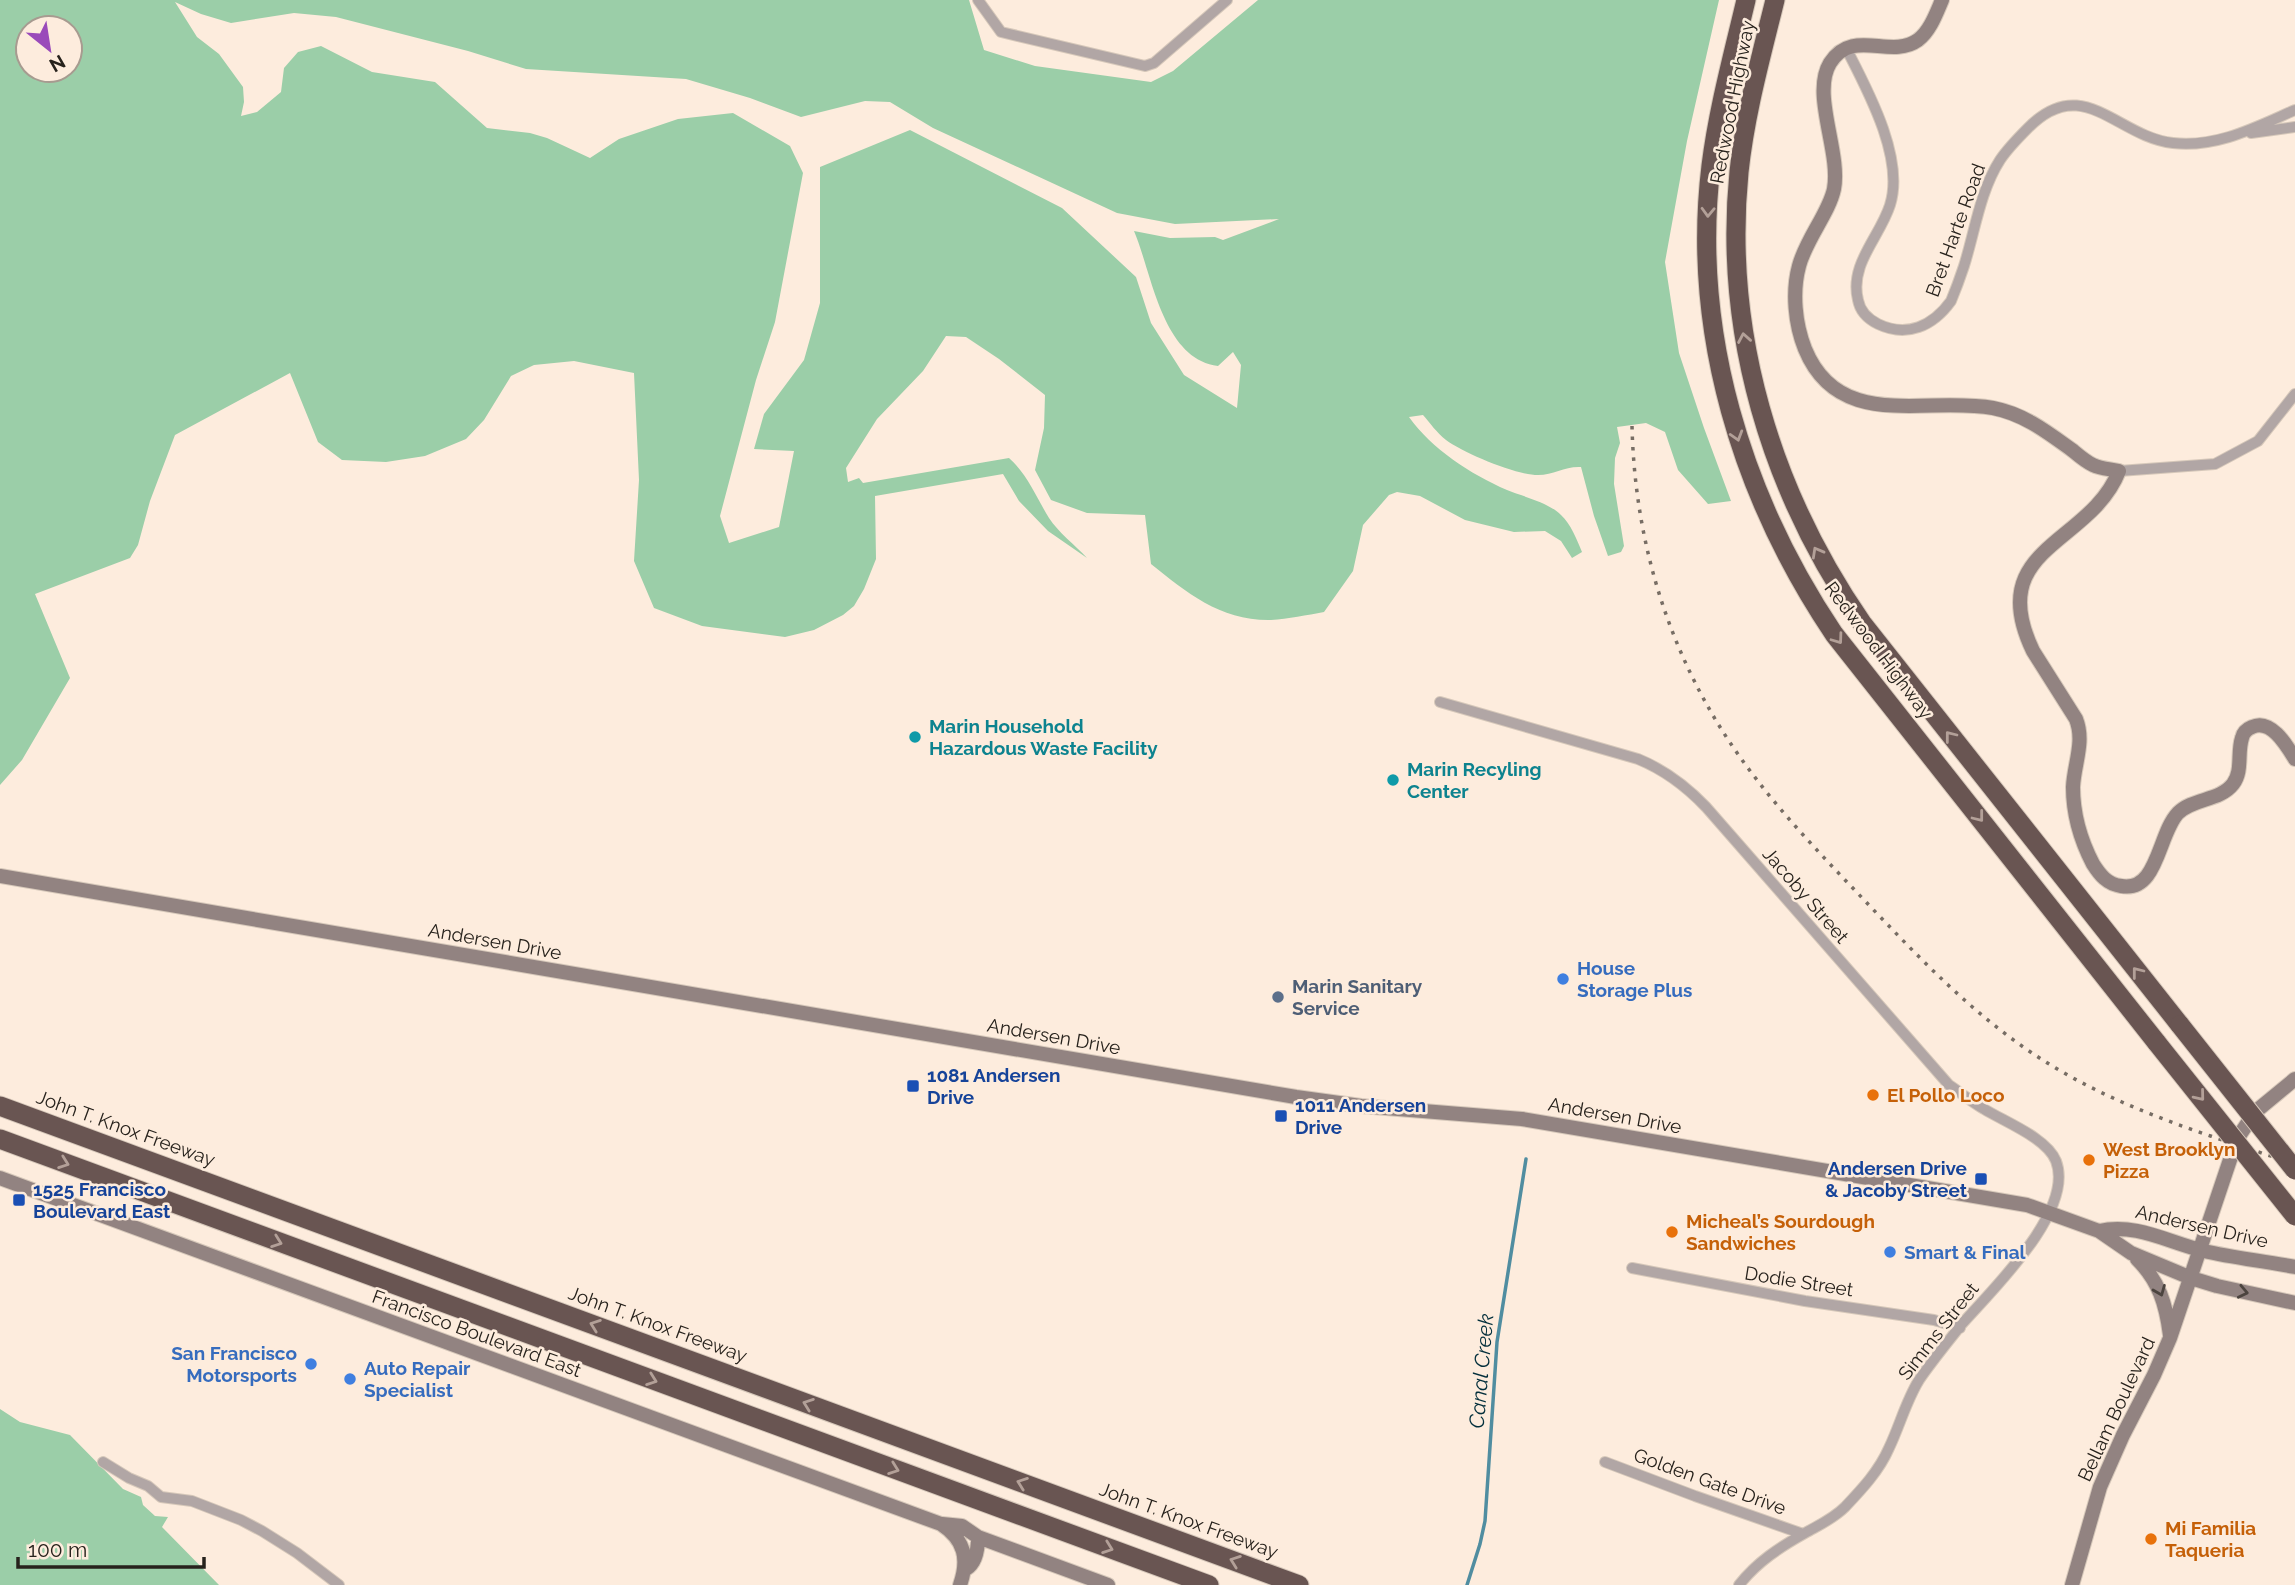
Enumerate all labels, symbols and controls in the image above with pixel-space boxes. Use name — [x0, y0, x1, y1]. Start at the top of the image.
north arrow — [14, 14, 84, 84]
street label: Redwood Highway — [1705, 19, 1759, 185]
text: N — [46, 51, 69, 77]
street label: Bret Harte Road — [1921, 160, 1989, 300]
one-way arrow — [1701, 206, 1716, 217]
one-way arrow — [1737, 332, 1752, 343]
one-way arrow — [1729, 430, 1744, 442]
one-way arrow — [1812, 547, 1825, 559]
street label: Redwood Highway — [1820, 577, 1938, 723]
one-way arrow — [1830, 631, 1842, 643]
place label: Marin Household Hazardous Waste Facility — [929, 715, 1158, 759]
marker: Marin Household Hazardous Waste Facility — [907, 729, 923, 745]
one-way arrow — [1946, 731, 1959, 743]
place label: Marin Recyling Center — [1407, 758, 1542, 802]
marker: Marin Recyling Center — [1385, 772, 1401, 788]
one-way arrow — [1970, 810, 1983, 822]
street label: Jacoby Street — [1758, 843, 1854, 948]
street label: Andersen Drive — [427, 918, 563, 964]
place label: House Storage Plus — [1577, 957, 1692, 1001]
one-way arrow — [2133, 967, 2146, 979]
marker: House Storage Plus — [1555, 971, 1571, 987]
place label: Marin Sanitary Service — [1292, 975, 1423, 1019]
marker: Marin Sanitary Service — [1270, 989, 1286, 1005]
street label: Andersen Drive — [986, 1013, 1122, 1059]
place label: 1081 Andersen Drive — [927, 1064, 1060, 1108]
marker: 1081 Andersen Drive — [905, 1078, 921, 1094]
place label: El Pollo Loco — [1887, 1084, 2004, 1106]
street label: John T. Knox Freeway — [34, 1085, 218, 1171]
marker: El Pollo Loco — [1865, 1087, 1881, 1103]
one-way arrow — [2192, 1088, 2204, 1101]
street label: Andersen Drive — [1547, 1092, 1683, 1138]
place label: 1011 Andersen Drive — [1295, 1094, 1426, 1138]
marker: 1011 Andersen Drive — [1273, 1108, 1289, 1124]
place label: West Brooklyn Pizza — [2103, 1138, 2236, 1182]
marker: West Brooklyn Pizza — [2081, 1152, 2097, 1168]
one-way arrow — [58, 1155, 70, 1169]
place label: Andersen Drive & Jacoby Street — [1825, 1157, 1968, 1201]
marker: Andersen Drive & Jacoby Street — [1973, 1171, 1989, 1187]
place label: 1525 Francisco Boulevard East — [33, 1178, 171, 1222]
marker: 1525 Francisco Boulevard East — [11, 1192, 27, 1208]
street label: Andersen Drive — [2134, 1200, 2270, 1252]
place label: Micheal’s Sourdough Sandwiches — [1686, 1210, 1875, 1254]
marker: Micheal’s Sourdough Sandwiches — [1664, 1224, 1680, 1240]
one-way arrow — [271, 1233, 283, 1247]
place label: Smart & Final — [1904, 1241, 2027, 1263]
marker: Smart & Final — [1882, 1244, 1898, 1260]
street label: Dodie Street — [1743, 1262, 1855, 1301]
street label: Simms Street — [1893, 1278, 1983, 1384]
street label: John T. Knox Freeway — [566, 1281, 750, 1367]
one-way arrow — [2237, 1283, 2249, 1298]
one-way arrow — [2151, 1284, 2165, 1296]
street label: Francisco Boulevard East — [370, 1285, 585, 1381]
water label: Canal Creek — [1464, 1313, 1498, 1429]
one-way arrow — [589, 1319, 601, 1333]
street label: Bellam Boulevard — [2073, 1333, 2159, 1485]
place label: San Francisco Motorsports — [171, 1342, 297, 1386]
marker: San Francisco Motorsports — [303, 1356, 319, 1372]
place label: Auto Repair Specialist — [364, 1357, 471, 1401]
marker: Auto Repair Specialist — [342, 1371, 358, 1387]
one-way arrow — [645, 1371, 657, 1385]
one-way arrow — [803, 1398, 815, 1412]
street label: Golden Gate Drive — [1631, 1443, 1789, 1519]
one-way arrow — [888, 1461, 900, 1475]
one-way arrow — [1016, 1477, 1028, 1491]
street label: John T. Knox Freeway — [1097, 1477, 1281, 1563]
place label: Mi Familia Taqueria — [2165, 1517, 2256, 1561]
scale bar — [18, 1526, 203, 1570]
marker: Mi Familia Taqueria — [2143, 1531, 2159, 1547]
text: 100 m — [28, 1537, 87, 1562]
one-way arrow — [1101, 1539, 1113, 1553]
one-way arrow — [1230, 1556, 1242, 1570]

